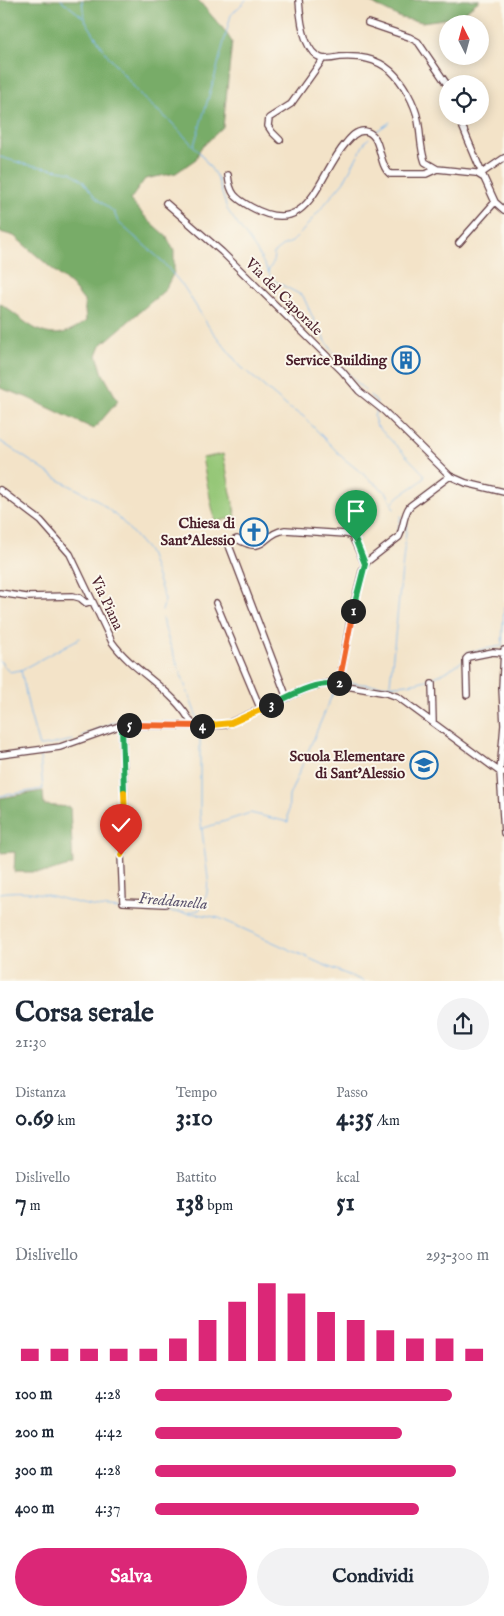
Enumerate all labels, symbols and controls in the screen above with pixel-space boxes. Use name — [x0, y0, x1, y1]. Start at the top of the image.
north arrow — [439, 15, 489, 65]
map controls — [439, 15, 489, 125]
button: locate — [439, 75, 489, 125]
street label: Via del Caporale — [240, 253, 327, 340]
building icon: Service Building — [391, 345, 421, 375]
place label: Service Building — [286, 351, 388, 370]
pin — [335, 490, 377, 541]
icon: arrive — [342, 497, 370, 525]
place label: Chiesa di Sant'Alessio — [161, 514, 235, 550]
church icon: Chiesa di Sant'Alessio — [239, 517, 269, 547]
street label: Via Piana — [86, 572, 128, 633]
pin: 1 — [340, 598, 366, 624]
text: 1 — [351, 602, 356, 620]
pin: 2 — [326, 670, 352, 696]
text: 2 — [336, 674, 343, 692]
pin: 3 — [258, 692, 284, 718]
text: 3 — [269, 696, 274, 714]
pin: 5 — [116, 712, 142, 738]
pin: 4 — [190, 714, 214, 738]
text: 5 — [127, 716, 132, 734]
text: 4 — [199, 717, 206, 735]
place label: Scuola Elementare di Sant'Alessio — [290, 747, 405, 783]
school or university icon: Scuola Elementare di Sant'Alessio — [409, 750, 439, 780]
pin — [100, 804, 142, 855]
icon: check — [107, 811, 135, 839]
water label: Freddanella — [138, 889, 208, 915]
text: Corsa serale — [15, 996, 154, 1031]
button: share — [437, 998, 489, 1050]
text: 21:30 — [15, 1033, 47, 1053]
text: Distanza — [15, 1084, 66, 1102]
text: Tempo — [176, 1084, 217, 1102]
text: Passo — [336, 1084, 368, 1102]
text: 0.69 — [15, 1102, 54, 1134]
text: 3:10 — [176, 1102, 213, 1134]
text: 4:35 — [336, 1102, 374, 1134]
text: km — [54, 1112, 75, 1130]
text: /km — [374, 1112, 400, 1130]
text: Dislivello — [15, 1169, 70, 1187]
text: Battito — [176, 1169, 217, 1187]
text: kcal — [336, 1169, 360, 1187]
text: 7 — [15, 1187, 27, 1219]
text: 138 — [176, 1187, 204, 1219]
text: 51 — [336, 1187, 355, 1219]
text: m — [27, 1197, 41, 1215]
text: bpm — [204, 1197, 233, 1215]
text: Dislivello — [15, 1246, 78, 1266]
text: 293–300 m — [426, 1246, 489, 1266]
text: 100 m — [15, 1385, 52, 1405]
text: 4:28 — [95, 1385, 121, 1405]
text: 200 m — [15, 1423, 54, 1443]
text: 4:42 — [95, 1423, 122, 1443]
text: 300 m — [15, 1461, 53, 1481]
text: 4:28 — [95, 1461, 121, 1481]
text: 400 m — [15, 1499, 54, 1519]
text: 4:37 — [95, 1499, 121, 1519]
button: Salva — [15, 1548, 247, 1606]
button: Condividi — [257, 1548, 489, 1606]

